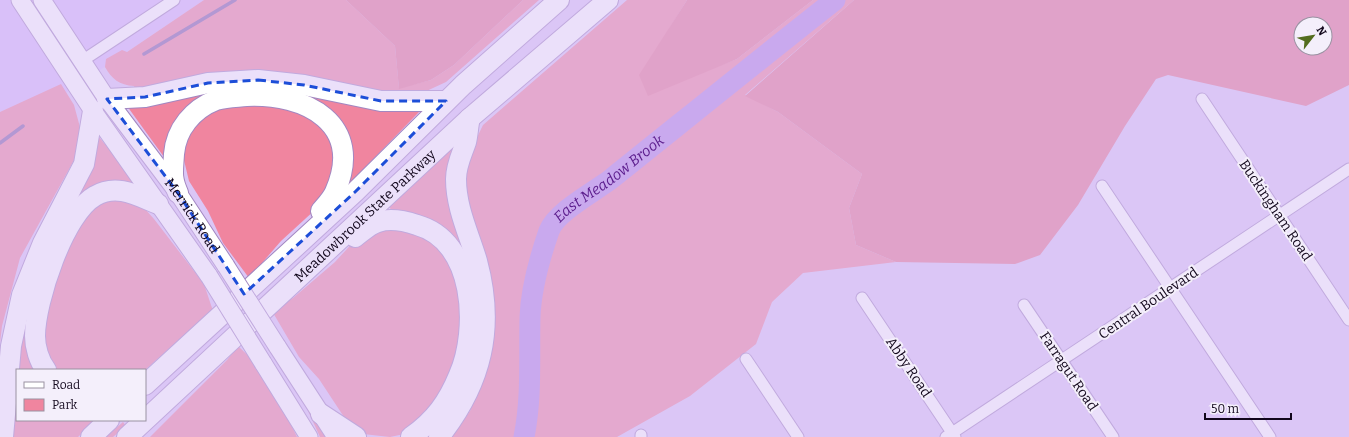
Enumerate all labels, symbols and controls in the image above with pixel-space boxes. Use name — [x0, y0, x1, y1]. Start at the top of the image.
north arrow — [1293, 16, 1333, 56]
text: N — [1313, 24, 1329, 39]
water label: East Meadow Brook — [550, 131, 668, 226]
street label: Meadowbrook State Parkway — [291, 146, 440, 286]
street label: Buckingham Road — [1235, 157, 1316, 264]
street label: Merrick Road — [161, 175, 223, 257]
street label: Central Boulevard — [1095, 264, 1201, 343]
street label: Farragut Road — [1036, 328, 1101, 414]
street label: Abby Road — [882, 334, 935, 401]
legend — [16, 369, 146, 421]
text: Road — [52, 378, 80, 392]
scale bar — [1205, 395, 1291, 421]
text: Park — [52, 398, 78, 412]
text: 50 m — [1211, 402, 1240, 416]

